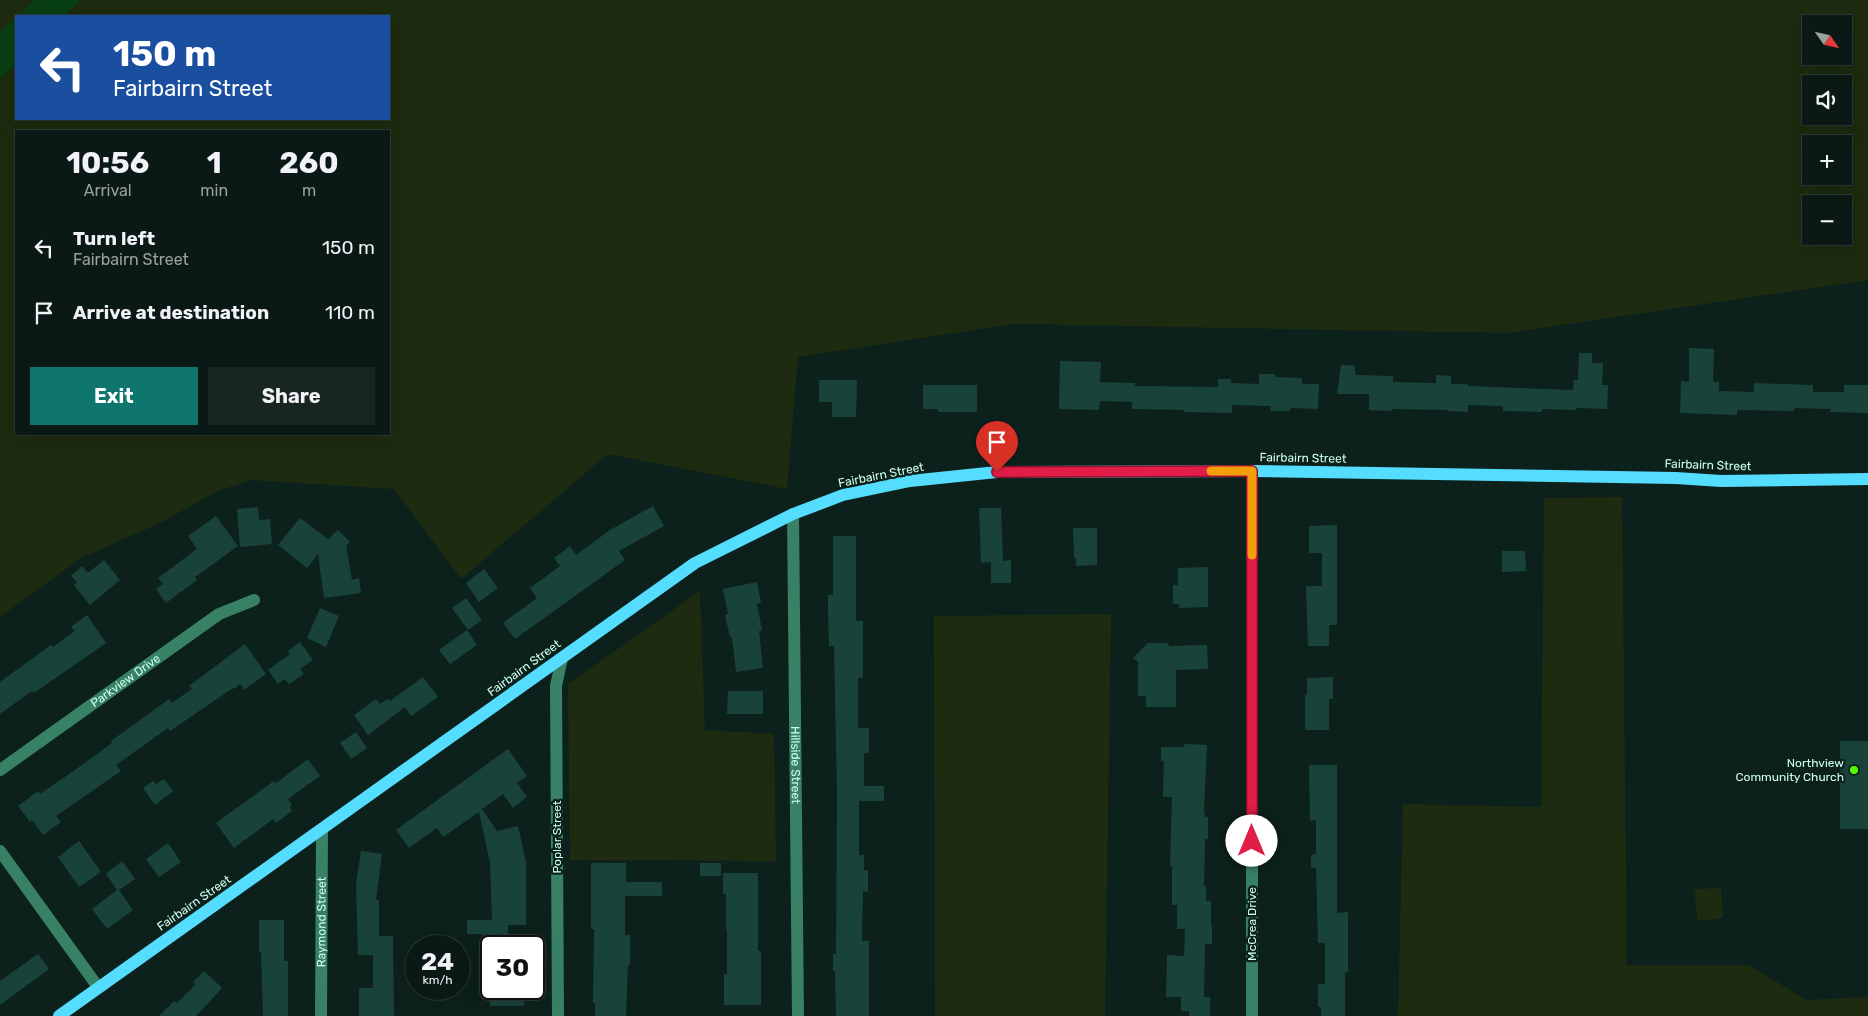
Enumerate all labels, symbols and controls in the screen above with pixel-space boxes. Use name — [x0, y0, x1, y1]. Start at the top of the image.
north arrow — [1802, 15, 1852, 65]
map controls — [1802, 15, 1852, 245]
text: 150 m — [113, 33, 216, 75]
icon: left — [30, 35, 95, 100]
text: Fairbairn Street — [113, 75, 272, 102]
button: sound — [1802, 75, 1852, 125]
button: + — [1802, 135, 1852, 185]
text: 10:56 — [66, 145, 149, 181]
text: 1 — [207, 145, 222, 181]
text: 260 — [279, 145, 339, 181]
text: Arrival — [84, 181, 132, 200]
text: min — [200, 181, 228, 200]
text: m — [302, 181, 316, 200]
button: − — [1802, 195, 1852, 245]
text: Turn left — [73, 227, 155, 250]
icon: left — [30, 234, 58, 262]
text: 150 m — [322, 236, 375, 259]
text: Fairbairn Street — [73, 250, 189, 269]
icon: arrive — [30, 299, 58, 327]
text: Arrive at destination — [73, 301, 269, 324]
text: 110 m — [325, 301, 375, 324]
button: Exit — [30, 367, 198, 425]
button: Share — [208, 367, 375, 425]
pin — [976, 421, 1018, 472]
icon: arrive — [983, 428, 1011, 456]
street label: Fairbairn Street — [1259, 450, 1347, 466]
street label: Fairbairn Street — [1664, 456, 1752, 474]
street label: Fairbairn Street — [837, 460, 925, 490]
street label: Fairbairn Street — [485, 637, 564, 699]
street label: Parkview Drive — [88, 651, 163, 710]
street label: Hillside Street — [788, 726, 803, 804]
place label: Northview Community Church — [1736, 756, 1844, 784]
marker: Northview Community Church — [1848, 764, 1860, 776]
street label: Poplar Street — [550, 800, 564, 874]
position arrow — [1225, 814, 1277, 866]
street label: Fairbairn Street — [154, 872, 234, 934]
street label: Raymond Street — [314, 876, 329, 967]
street label: McCrea Drive — [1245, 887, 1259, 961]
speed limit sign: 30 — [480, 935, 545, 1000]
text: 24 — [421, 947, 454, 976]
text: km/h — [423, 973, 452, 987]

